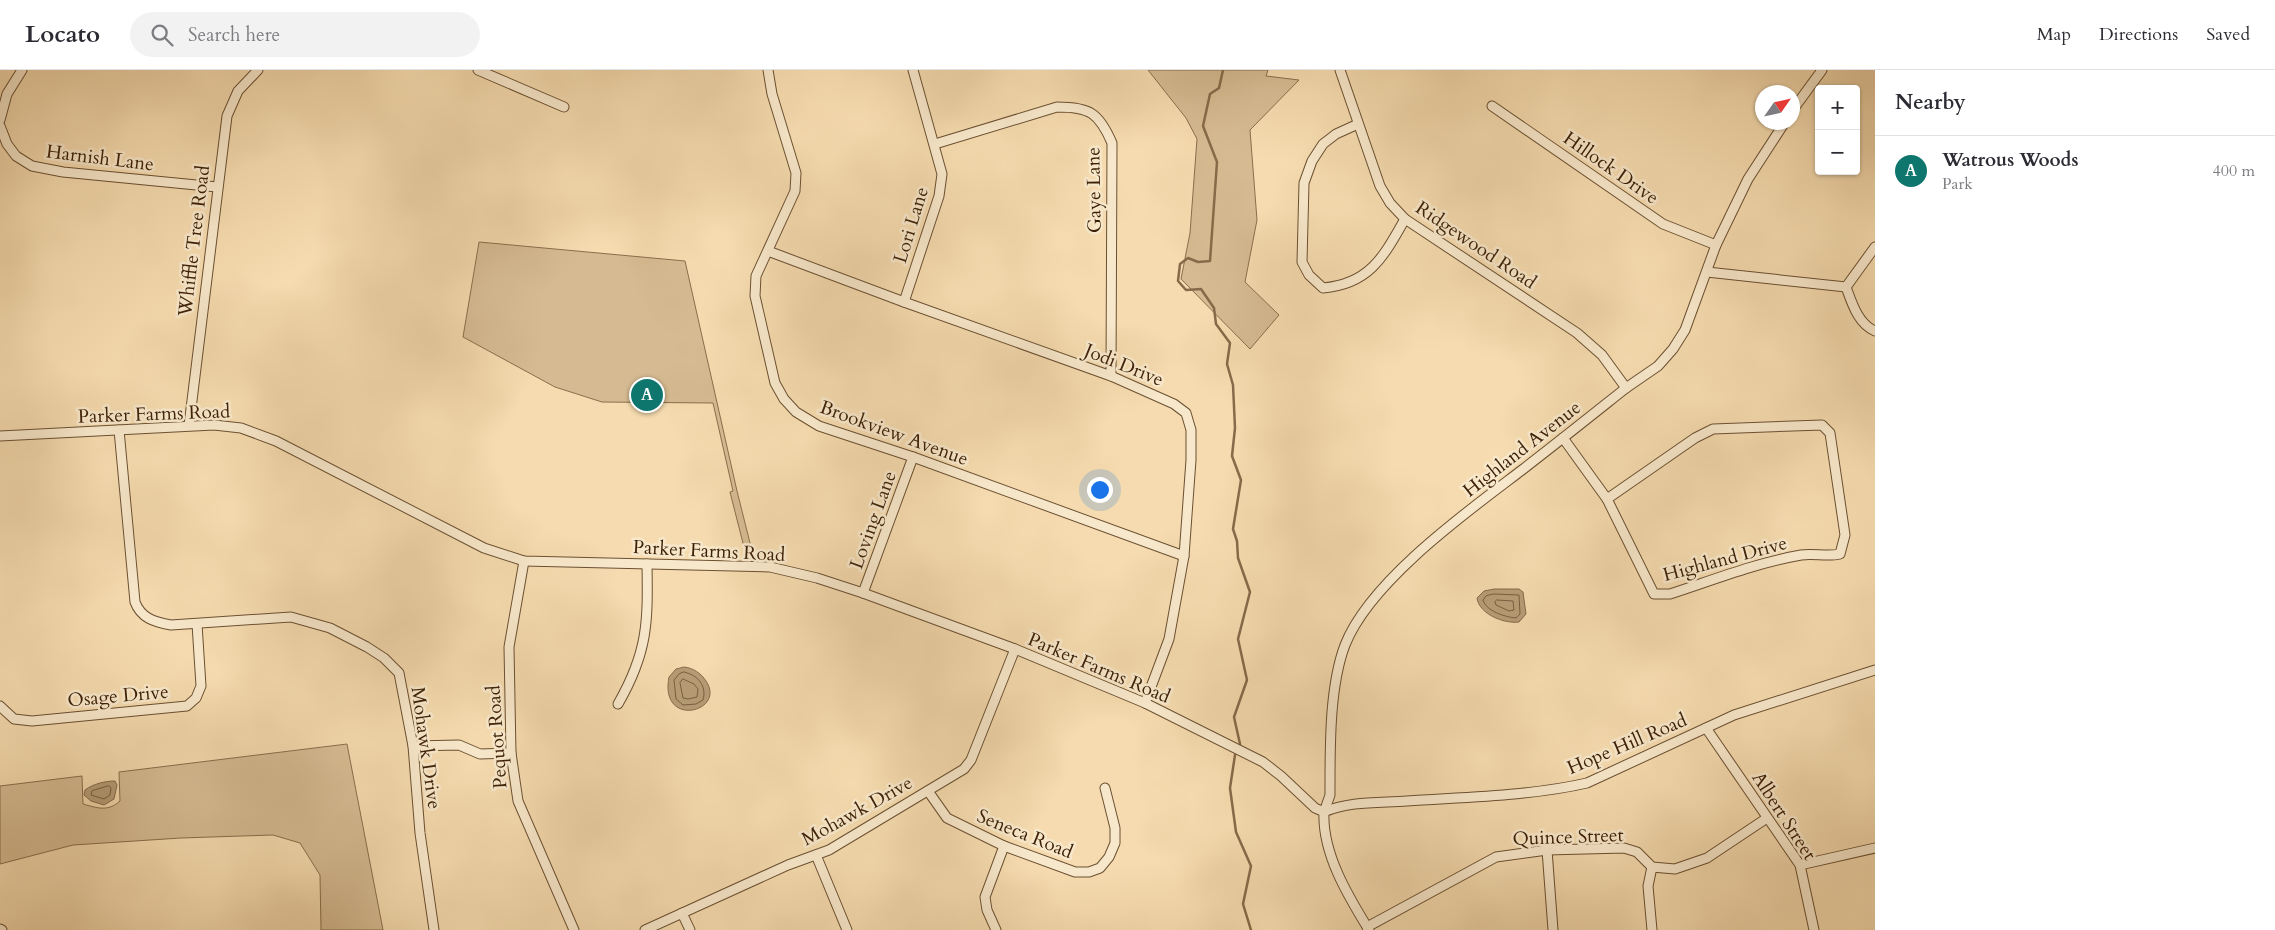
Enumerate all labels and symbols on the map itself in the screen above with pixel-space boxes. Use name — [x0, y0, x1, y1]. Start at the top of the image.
north arrow — [1755, 85, 1800, 130]
street label: Hillock Drive — [1558, 125, 1664, 211]
street label: Harnish Lane — [45, 139, 155, 177]
street label: Gaye Lane — [1080, 147, 1108, 233]
street label: Whiffle Tree Road — [172, 164, 216, 319]
street label: Lori Lane — [887, 184, 935, 266]
street label: Ridgewood Road — [1410, 195, 1542, 295]
street label: Jodi Drive — [1078, 336, 1167, 393]
pin: A — [631, 376, 663, 414]
street label: Brookview Avenue — [816, 394, 972, 472]
street label: Highland Avenue — [1458, 395, 1586, 503]
street label: Parker Farms Road — [77, 398, 231, 430]
street label: Loving Lane — [843, 467, 903, 573]
your location — [1087, 477, 1113, 503]
street label: Highland Drive — [1660, 530, 1790, 588]
street label: Parker Farms Road — [632, 534, 786, 568]
street label: Parker Farms Road — [1024, 626, 1174, 710]
street label: Osage Drive — [66, 679, 170, 713]
street label: Pequot Road — [480, 684, 514, 790]
street label: Mohawk Drive — [405, 685, 447, 811]
street label: Hope Hill Road — [1563, 707, 1691, 781]
street label: Albert Street — [1746, 767, 1822, 865]
street label: Mohawk Drive — [797, 770, 917, 852]
street label: Seneca Road — [973, 803, 1077, 865]
street label: Quince Street — [1512, 822, 1624, 852]

